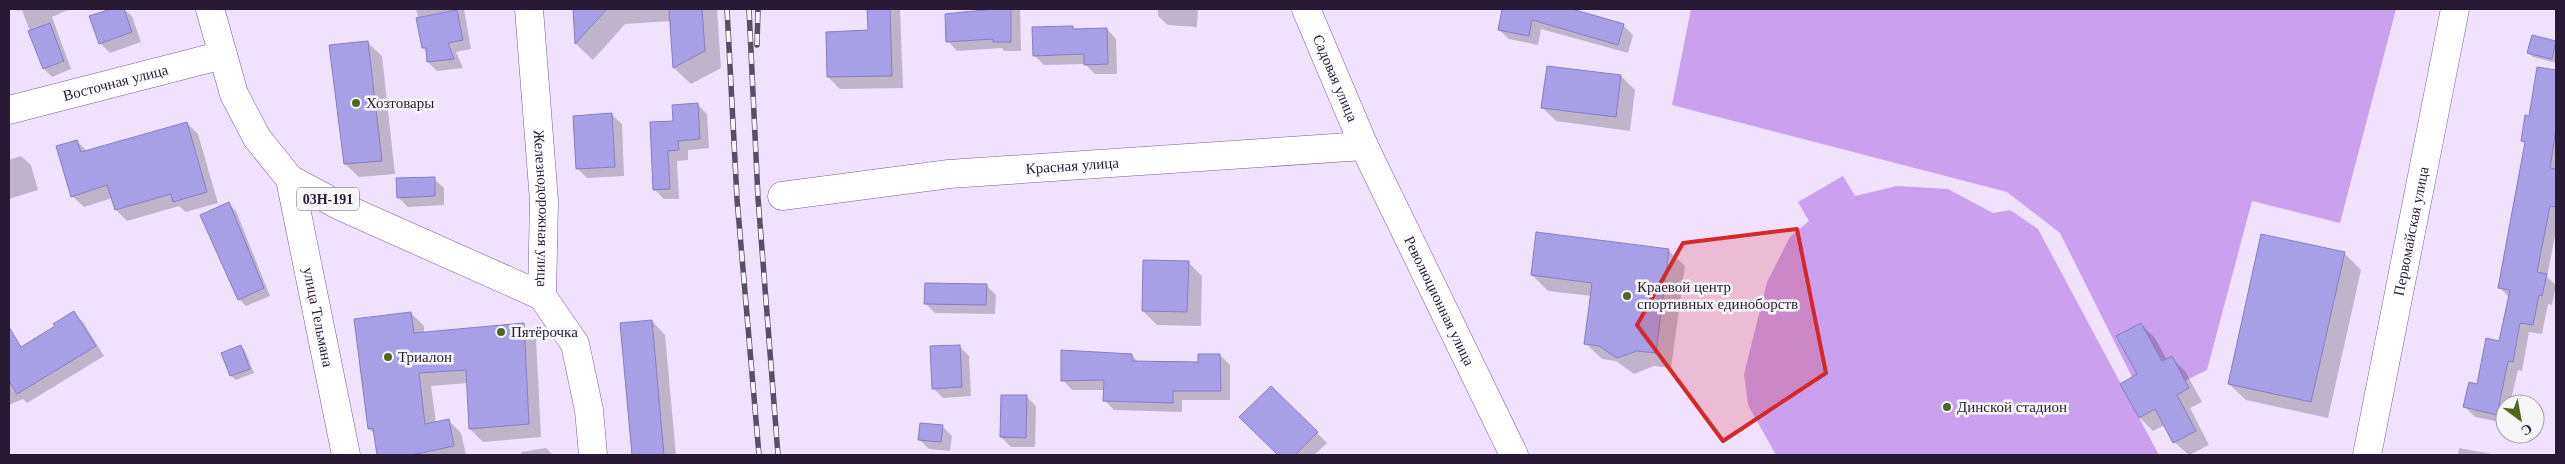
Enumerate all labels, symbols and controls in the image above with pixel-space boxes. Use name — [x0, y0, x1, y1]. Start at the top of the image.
street label: Садовая улица — [1310, 32, 1361, 124]
street label: Восточная улица — [61, 61, 170, 104]
place label: Хозтовары — [366, 95, 434, 111]
marker: Хозтовары — [350, 97, 362, 109]
street label: Железнодорожная улица — [530, 129, 552, 288]
street label: Красная улица — [1025, 155, 1120, 177]
street label: Первомайская улица — [2391, 165, 2432, 297]
road number: 03Н-191 — [297, 188, 359, 210]
street label: Революционная улица — [1401, 234, 1478, 369]
street label: улица Тельмана — [300, 266, 336, 369]
place label: Краевой центр спортивных единоборств — [1637, 279, 1798, 312]
marker: Краевой центр спортивных единоборств — [1621, 290, 1633, 302]
place label: Пятёрочка — [511, 324, 578, 340]
marker: Пятёрочка — [495, 326, 507, 338]
place label: Триалон — [398, 349, 452, 365]
marker: Триалон — [382, 351, 394, 363]
north arrow — [2495, 394, 2545, 444]
place label: Динской стадион — [1957, 399, 2067, 415]
marker: Динской стадион — [1941, 401, 1953, 413]
text: С — [2518, 421, 2535, 439]

